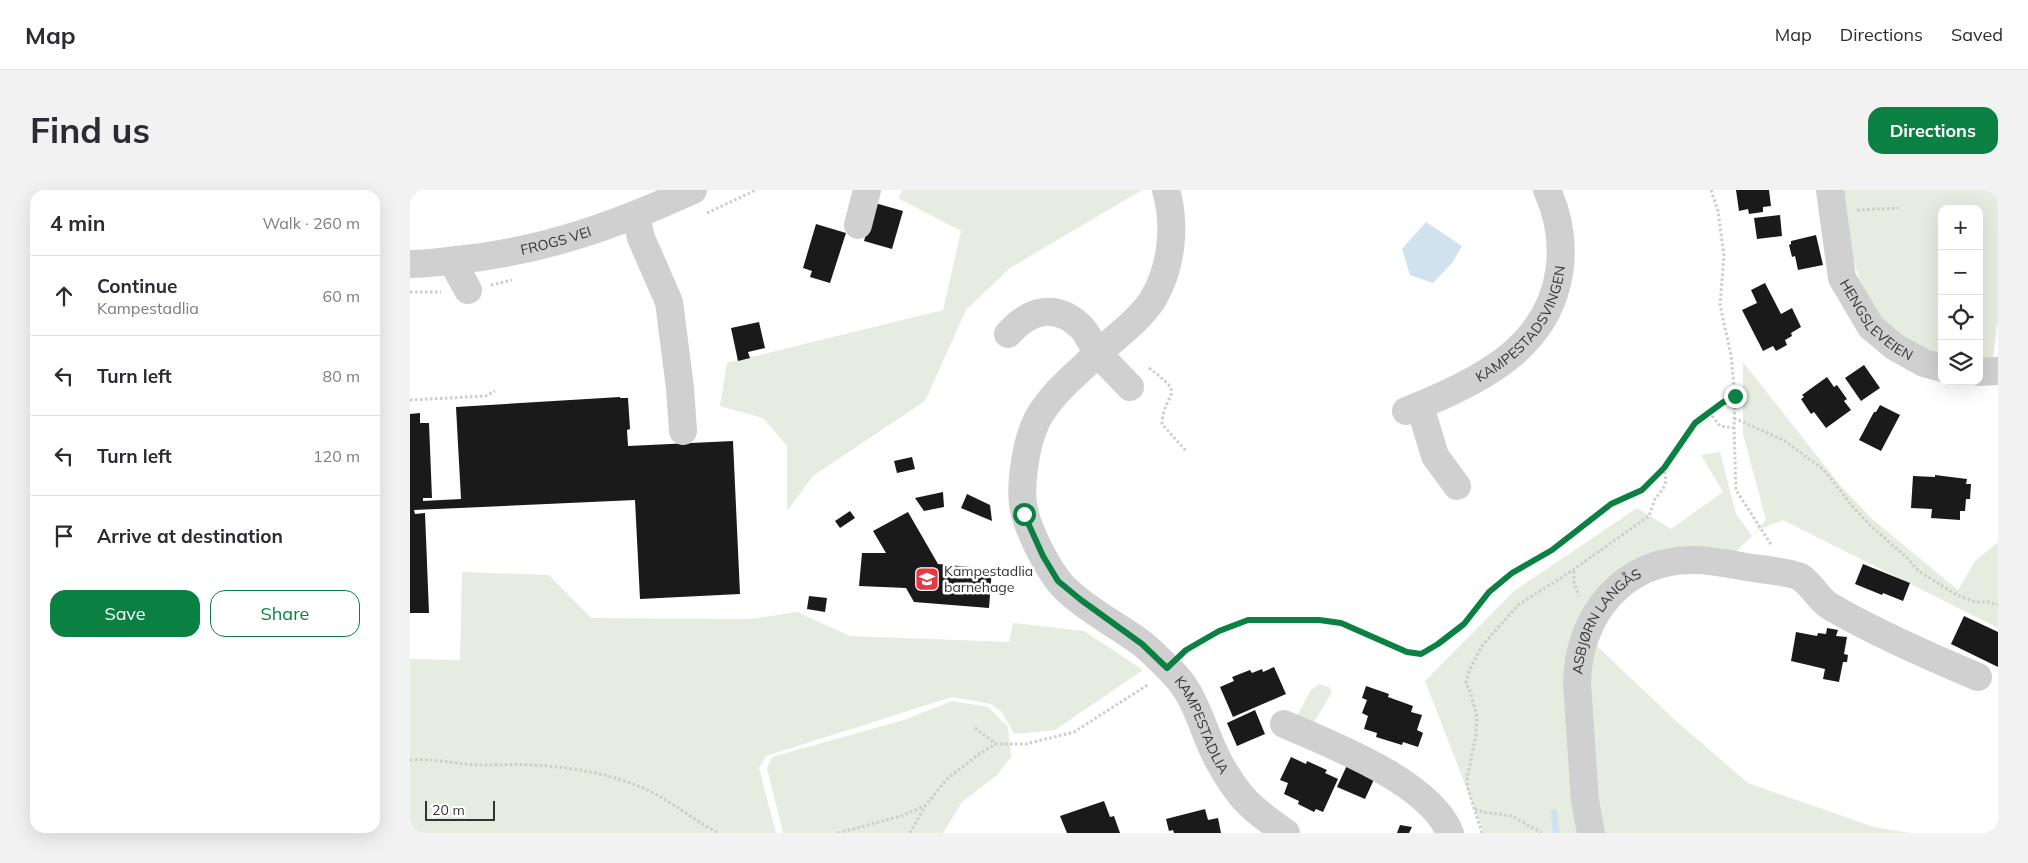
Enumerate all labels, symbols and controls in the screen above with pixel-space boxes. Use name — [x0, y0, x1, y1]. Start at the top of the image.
text: Map — [25, 20, 76, 50]
text: Map — [1775, 23, 1812, 46]
text: Directions — [1840, 23, 1923, 46]
text: Saved — [1951, 23, 2003, 46]
button: Directions — [1868, 107, 1998, 154]
text: Find us — [30, 108, 150, 152]
map controls — [1938, 205, 1983, 385]
button: + — [1938, 205, 1983, 250]
text: 4 min — [50, 210, 105, 236]
text: Walk · 260 m — [262, 213, 360, 233]
street label: FROGS VEI — [519, 222, 594, 259]
button: − — [1938, 250, 1983, 295]
street label: KAMPESTADSVINGEN — [1472, 264, 1569, 386]
text: Continue — [97, 274, 177, 298]
street label: HENGSLEVEIEN — [1836, 276, 1916, 364]
icon: ahead — [50, 282, 78, 310]
text: 60 m — [323, 286, 360, 306]
button: locate — [1938, 295, 1983, 340]
text: Kampestadlia — [97, 298, 199, 318]
button: layers — [1938, 340, 1983, 385]
icon: left — [50, 362, 78, 390]
text: Turn left — [97, 364, 172, 388]
text: 80 m — [323, 366, 360, 386]
route end — [1724, 385, 1747, 408]
icon: left — [50, 442, 78, 470]
text: Turn left — [97, 444, 172, 468]
text: 120 m — [313, 446, 360, 466]
route start — [1013, 503, 1036, 526]
icon: arrive — [50, 522, 78, 550]
text: Arrive at destination — [97, 524, 283, 548]
place label: Kampestadlia barnehage — [944, 562, 1033, 596]
street label: ASBJØRN LANGÅS — [1568, 564, 1644, 675]
school or university icon: Kampestadlia barnehage — [914, 566, 940, 592]
button: Save — [50, 590, 200, 637]
button: Share — [210, 590, 360, 637]
street label: KAMPESTADLIA — [1171, 672, 1233, 778]
scale bar — [425, 798, 495, 821]
text: 20 m — [432, 801, 465, 819]

